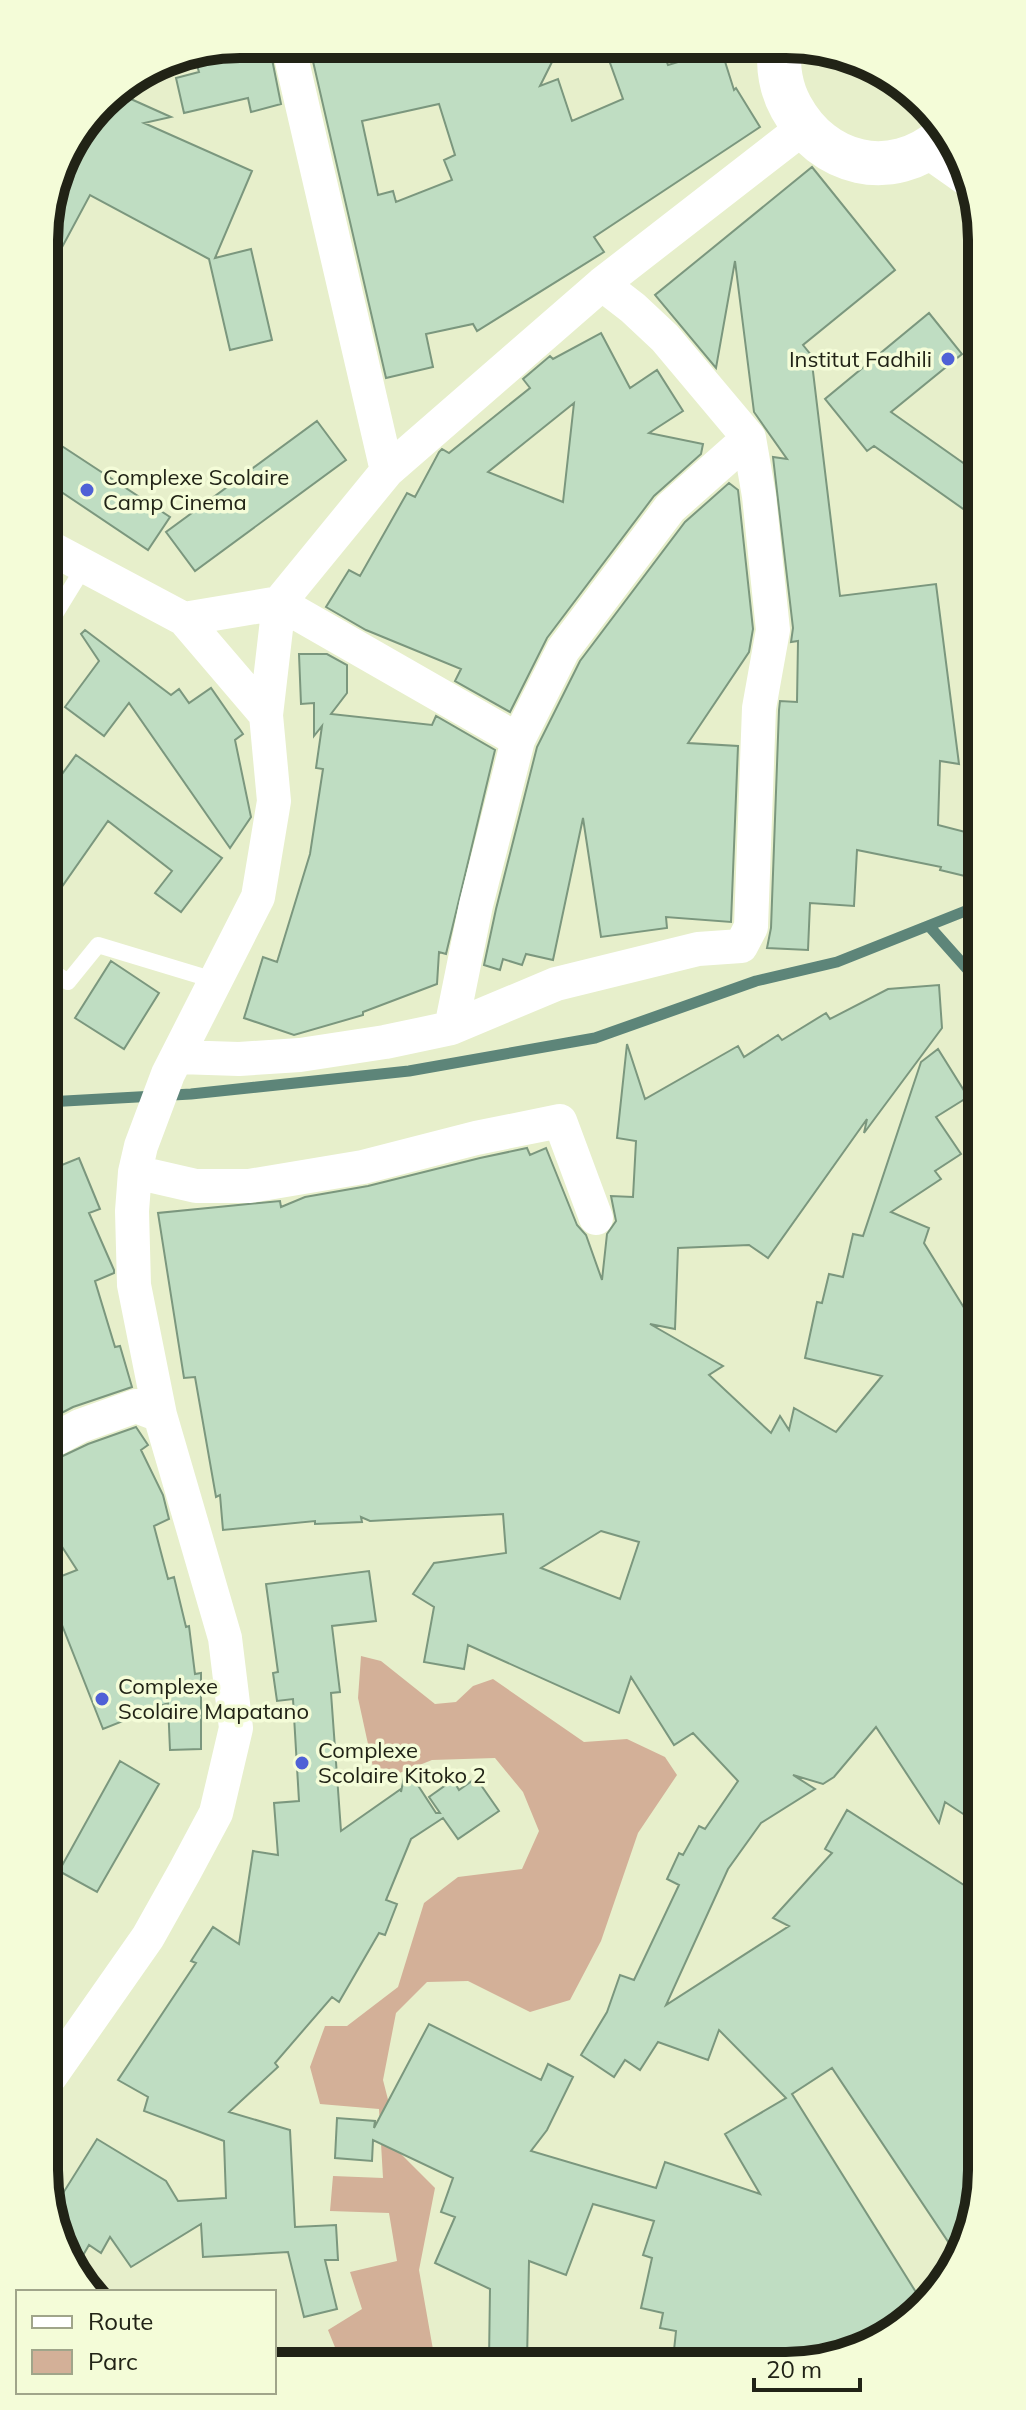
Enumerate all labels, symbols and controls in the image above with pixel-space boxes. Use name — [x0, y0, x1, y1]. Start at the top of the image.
place label: Institut Fadhili — [789, 345, 932, 373]
marker: Institut Fadhili — [939, 350, 957, 368]
place label: Complexe Scolaire Camp Cinema — [103, 463, 289, 516]
marker: Complexe Scolaire Camp Cinema — [78, 481, 96, 499]
place label: Complexe Scolaire Mapatano — [118, 1672, 309, 1725]
marker: Complexe Scolaire Mapatano — [93, 1690, 111, 1708]
place label: Complexe Scolaire Kitoko 2 — [318, 1736, 486, 1789]
marker: Complexe Scolaire Kitoko 2 — [293, 1754, 311, 1772]
legend — [16, 2290, 276, 2394]
text: Route — [88, 2306, 153, 2336]
scale bar — [754, 2342, 860, 2392]
text: Parc — [88, 2346, 138, 2376]
text: 20 m — [766, 2354, 822, 2384]

